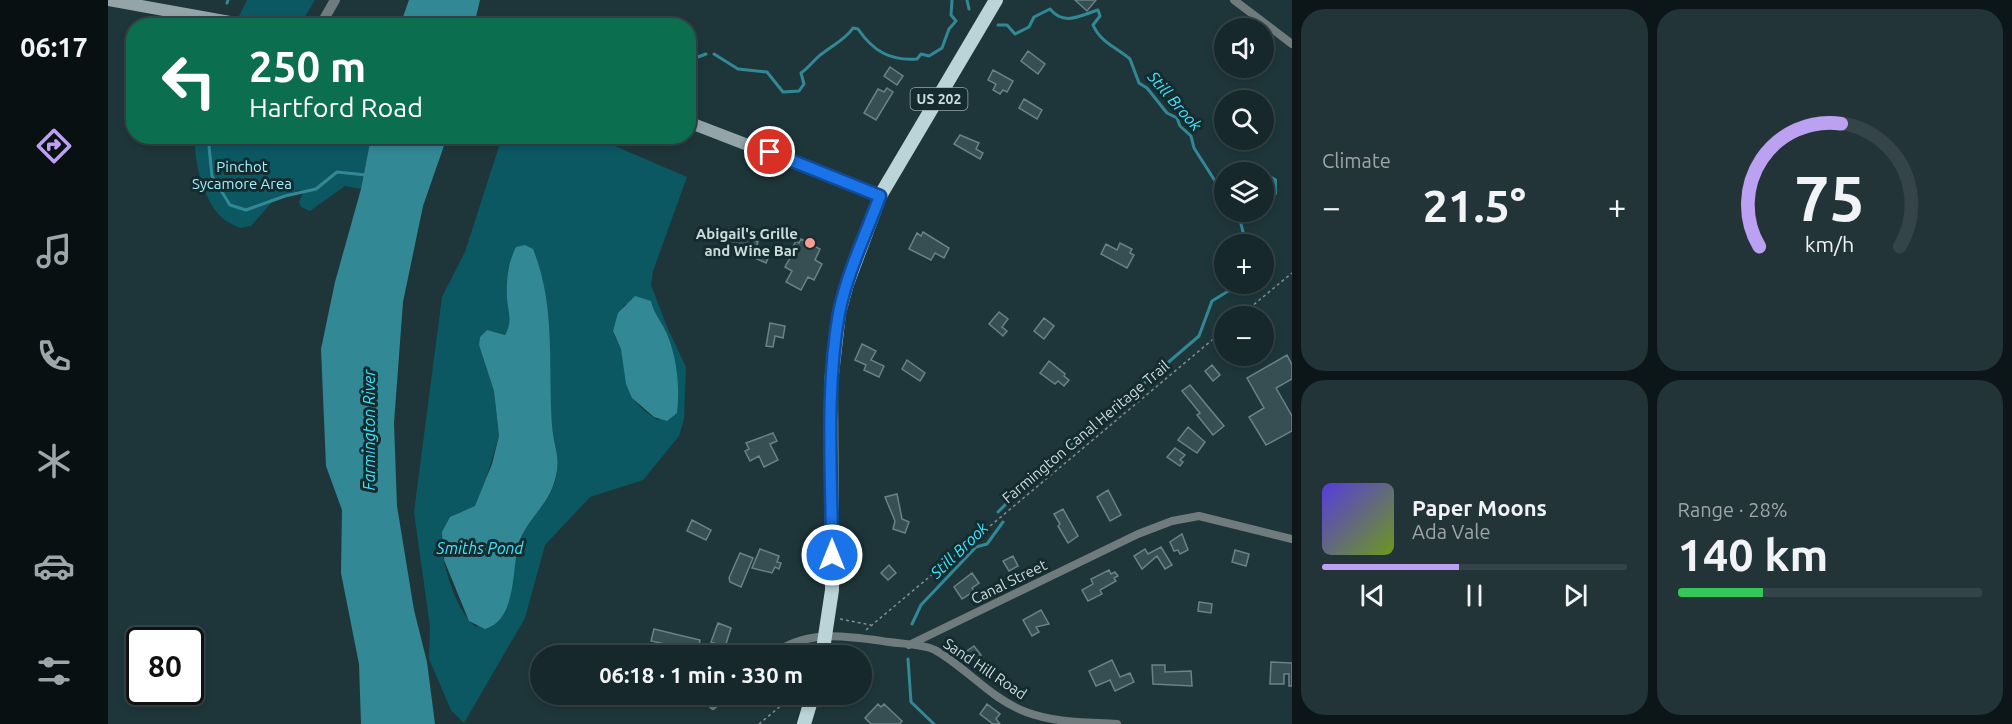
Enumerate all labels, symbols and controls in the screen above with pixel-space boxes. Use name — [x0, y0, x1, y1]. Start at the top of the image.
map controls — [1214, 18, 1274, 366]
button: sound — [1214, 18, 1274, 78]
text: 06:17 — [20, 32, 88, 62]
icon: left — [150, 42, 228, 120]
text: 250 m — [249, 43, 366, 90]
water label: Still Brook — [1144, 67, 1206, 135]
road number: US 202 — [910, 88, 968, 110]
button: search — [1214, 90, 1274, 150]
text: Hartford Road — [249, 92, 423, 122]
icon: directions — [33, 125, 75, 167]
pin — [744, 126, 795, 177]
icon: arrive — [753, 135, 786, 168]
text: Climate — [1322, 149, 1391, 172]
park label: Pinchot Sycamore Area — [192, 158, 292, 192]
button: layers — [1214, 162, 1274, 222]
text: 75 — [1795, 163, 1865, 233]
text: 21.5° — [1423, 180, 1526, 231]
text: − — [1322, 188, 1341, 225]
text: + — [1608, 188, 1626, 225]
place label: Abigail's Grille and Wine Bar — [696, 225, 799, 259]
icon: music — [33, 230, 75, 272]
text: km/h — [1805, 232, 1854, 256]
button: + — [1214, 234, 1274, 294]
marker: Abigail's Grille and Wine Bar — [803, 236, 817, 250]
button: − — [1214, 306, 1274, 366]
icon: phone — [33, 335, 75, 377]
street label: Farmington Canal Heritage Trail — [999, 357, 1173, 506]
water label: Farmington River — [360, 369, 378, 490]
icon: climate — [33, 440, 75, 482]
text: Paper Moons — [1412, 495, 1547, 520]
text: Range · 28% — [1678, 498, 1788, 521]
water label: Still Brook — [926, 518, 992, 582]
text: Ada Vale — [1412, 520, 1490, 543]
position arrow — [800, 523, 864, 587]
text: 140 km — [1678, 529, 1828, 580]
water label: Smiths Pond — [436, 539, 524, 557]
icon: car — [33, 545, 75, 587]
street label: Canal Street — [968, 556, 1050, 607]
icon: previous — [1356, 579, 1389, 612]
icon: pause — [1458, 579, 1491, 612]
icon: next — [1559, 579, 1592, 612]
speed limit sign: 80 — [126, 627, 204, 705]
street label: Sand Hill Road — [941, 635, 1030, 703]
icon: filters — [33, 650, 75, 692]
text: 06:18 · 1 min · 330 m — [599, 662, 803, 687]

